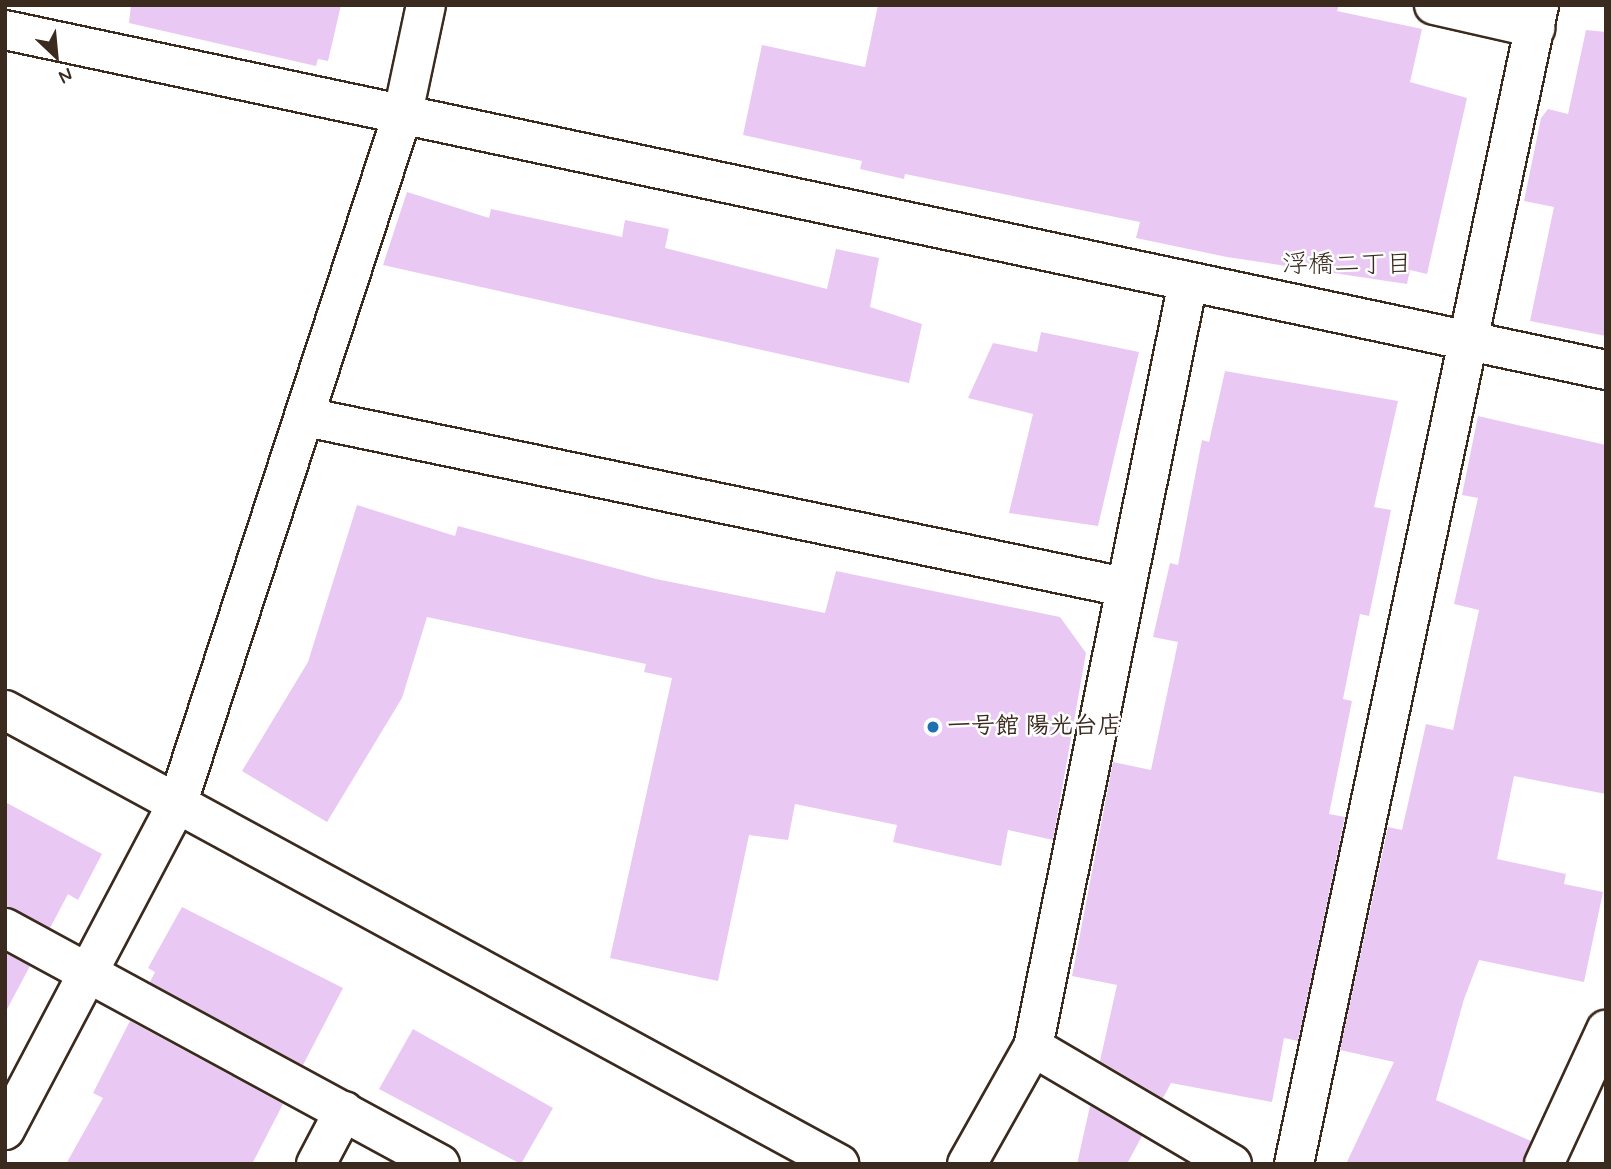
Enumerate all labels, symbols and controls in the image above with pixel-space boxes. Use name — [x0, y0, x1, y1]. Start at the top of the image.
north arrow — [21, 21, 91, 91]
text: N — [54, 61, 77, 89]
district label: 浮橋二丁目 — [1282, 250, 1412, 282]
place label: 一号館 陽光台店 — [947, 713, 1121, 741]
marker: 一号館 陽光台店 — [925, 719, 941, 735]

